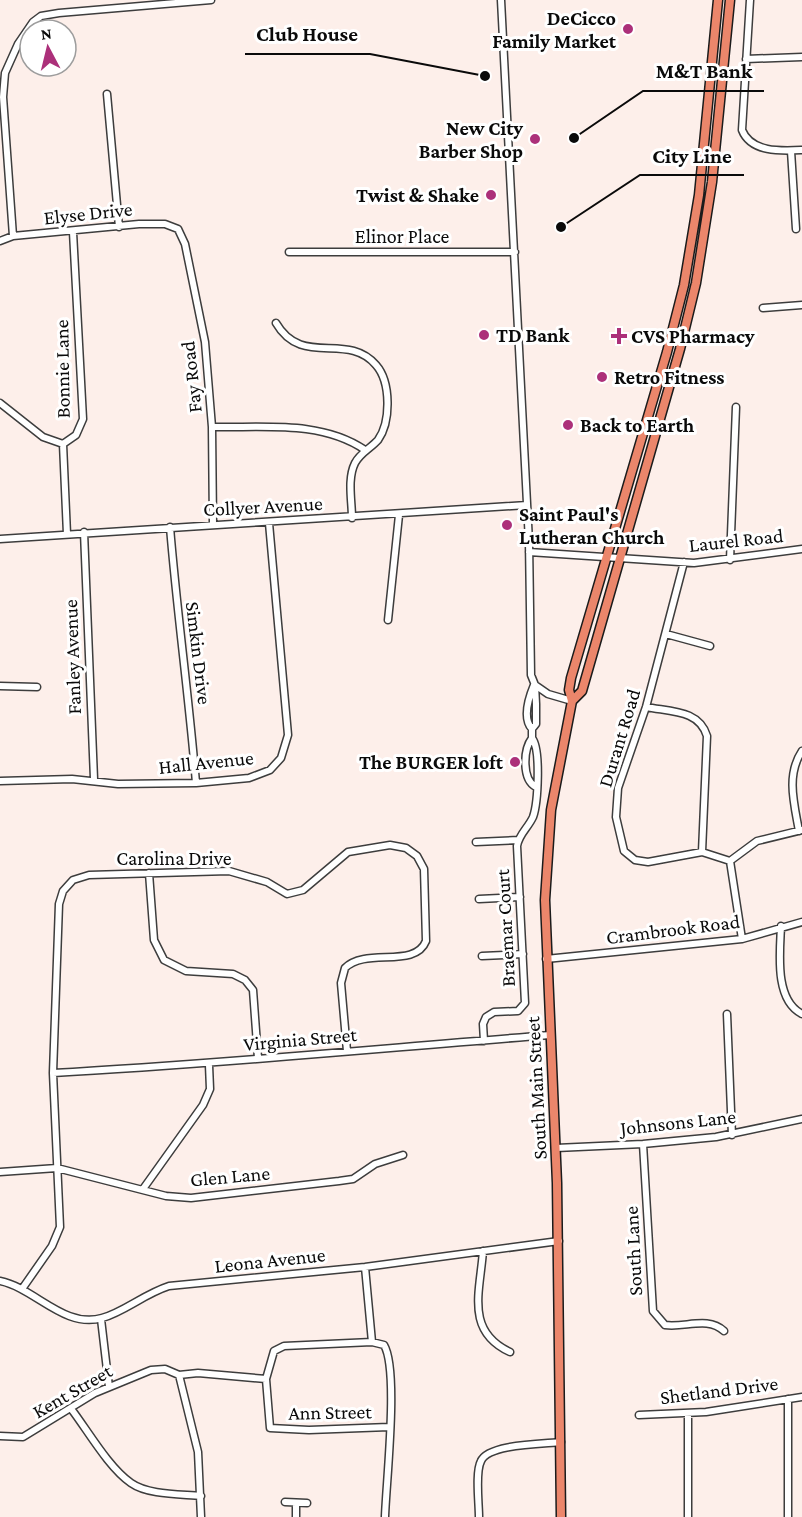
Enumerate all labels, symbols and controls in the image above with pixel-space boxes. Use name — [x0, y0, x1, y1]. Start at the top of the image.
place label: DeCicco Family Market — [492, 7, 617, 52]
callout: Club House — [245, 15, 370, 54]
north arrow — [18, 18, 78, 78]
text: Club House — [256, 22, 358, 46]
marker: DeCicco Family Market — [621, 22, 635, 36]
text: N — [40, 24, 53, 43]
callout: M&T Bank — [643, 52, 764, 91]
text: M&T Bank — [656, 59, 753, 83]
place label: New City Barber Shop — [419, 117, 523, 162]
marker: New City Barber Shop — [528, 132, 542, 146]
callout: City Line — [640, 136, 744, 175]
text: City Line — [652, 144, 732, 168]
place label: Twist & Shake — [356, 184, 479, 206]
marker: Twist & Shake — [484, 188, 498, 202]
street label: Elyse Drive — [43, 197, 134, 230]
street label: Elinor Place — [355, 225, 449, 247]
street label: Bonnie Lane — [50, 319, 74, 419]
place label: TD Bank — [496, 324, 571, 346]
place label: CVS Pharmacy — [631, 325, 755, 347]
marker: TD Bank — [477, 328, 491, 342]
marker: CVS Pharmacy — [612, 329, 626, 343]
street label: Fay Road — [176, 339, 207, 414]
place label: Retro Fitness — [614, 366, 724, 388]
marker: Retro Fitness — [595, 370, 609, 384]
place label: Back to Earth — [580, 414, 695, 436]
marker: Back to Earth — [561, 418, 575, 432]
street label: Collyer Avenue — [203, 492, 324, 521]
place label: Saint Paul's Lutheran Church — [519, 503, 665, 548]
marker: Saint Paul's Lutheran Church — [500, 518, 514, 532]
street label: Laurel Road — [688, 524, 785, 556]
street label: Fanley Avenue — [59, 599, 86, 715]
street label: Simkin Drive — [182, 600, 216, 706]
street label: Durant Road — [594, 686, 645, 790]
street label: Hall Avenue — [157, 746, 255, 778]
place label: The BURGER loft — [359, 751, 504, 773]
marker: The BURGER loft — [508, 755, 522, 769]
street label: Carolina Drive — [116, 847, 232, 869]
street label: Braemar Court — [491, 868, 519, 987]
street label: Crambrook Road — [605, 910, 742, 948]
street label: South Main Street — [521, 1015, 551, 1160]
street label: Virginia Street — [242, 1023, 358, 1056]
street label: Johnsons Lane — [617, 1105, 737, 1140]
street label: Glen Lane — [189, 1162, 271, 1190]
street label: South Lane — [620, 1205, 646, 1296]
street label: Leona Avenue — [213, 1243, 327, 1277]
street label: Kent Street — [28, 1359, 116, 1423]
street label: Shetland Drive — [659, 1372, 779, 1408]
street label: Ann Street — [288, 1400, 372, 1424]

